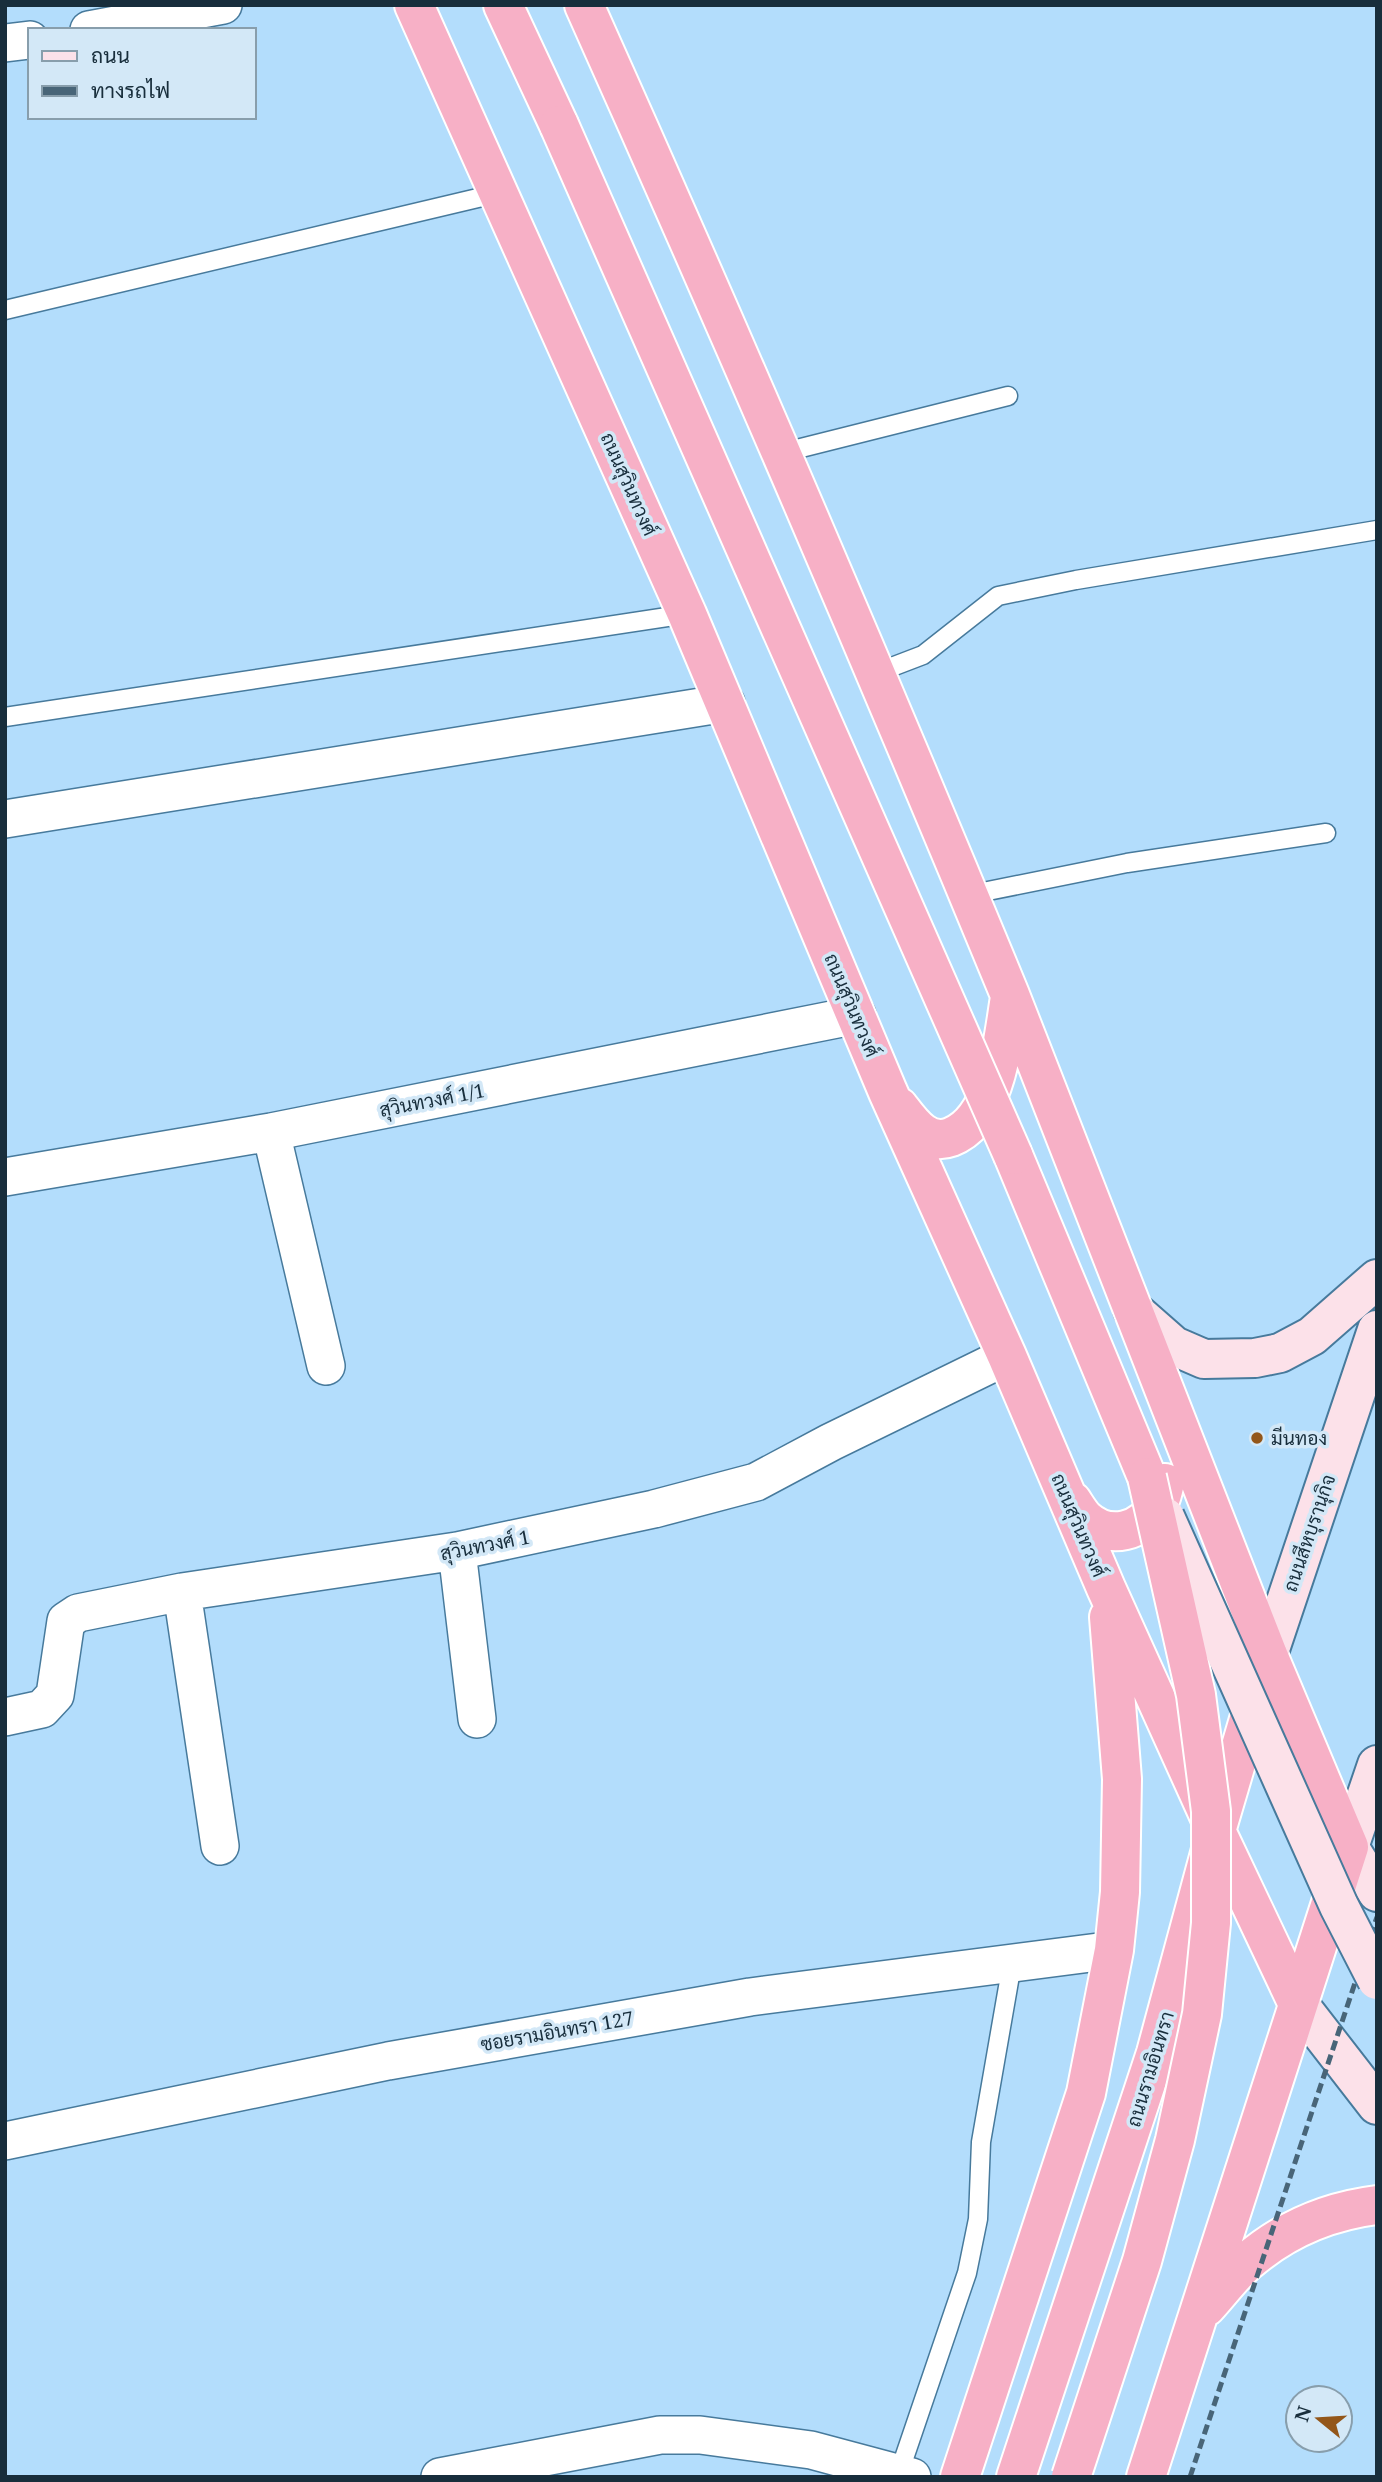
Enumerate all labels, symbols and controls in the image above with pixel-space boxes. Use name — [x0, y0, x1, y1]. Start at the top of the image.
legend — [28, 28, 256, 119]
text: ถนน — [91, 41, 130, 69]
text: ทางรถไฟ — [91, 76, 170, 104]
street label: ถนนสุวินทวงศ์ — [595, 428, 663, 540]
street label: ถนนสุวินทวงศ์ — [818, 949, 886, 1061]
street label: สุวินทวงศ์ 1/1 — [377, 1077, 487, 1123]
place label: มีนทอง — [1271, 1425, 1327, 1451]
marker: มีนทอง — [1249, 1430, 1265, 1446]
street label: ถนนสุวินทวงศ์ — [1045, 1469, 1113, 1581]
street label: ถนนสีหบุรานุกิจ — [1277, 1471, 1341, 1595]
street label: สุวินทวงศ์ 1 — [438, 1524, 532, 1566]
street label: ซอยรามอินทรา 127 — [479, 2005, 635, 2057]
street label: ถนนรามอินทรา — [1120, 2008, 1180, 2130]
north arrow — [1284, 2384, 1354, 2454]
text: N — [1288, 2403, 1318, 2425]

